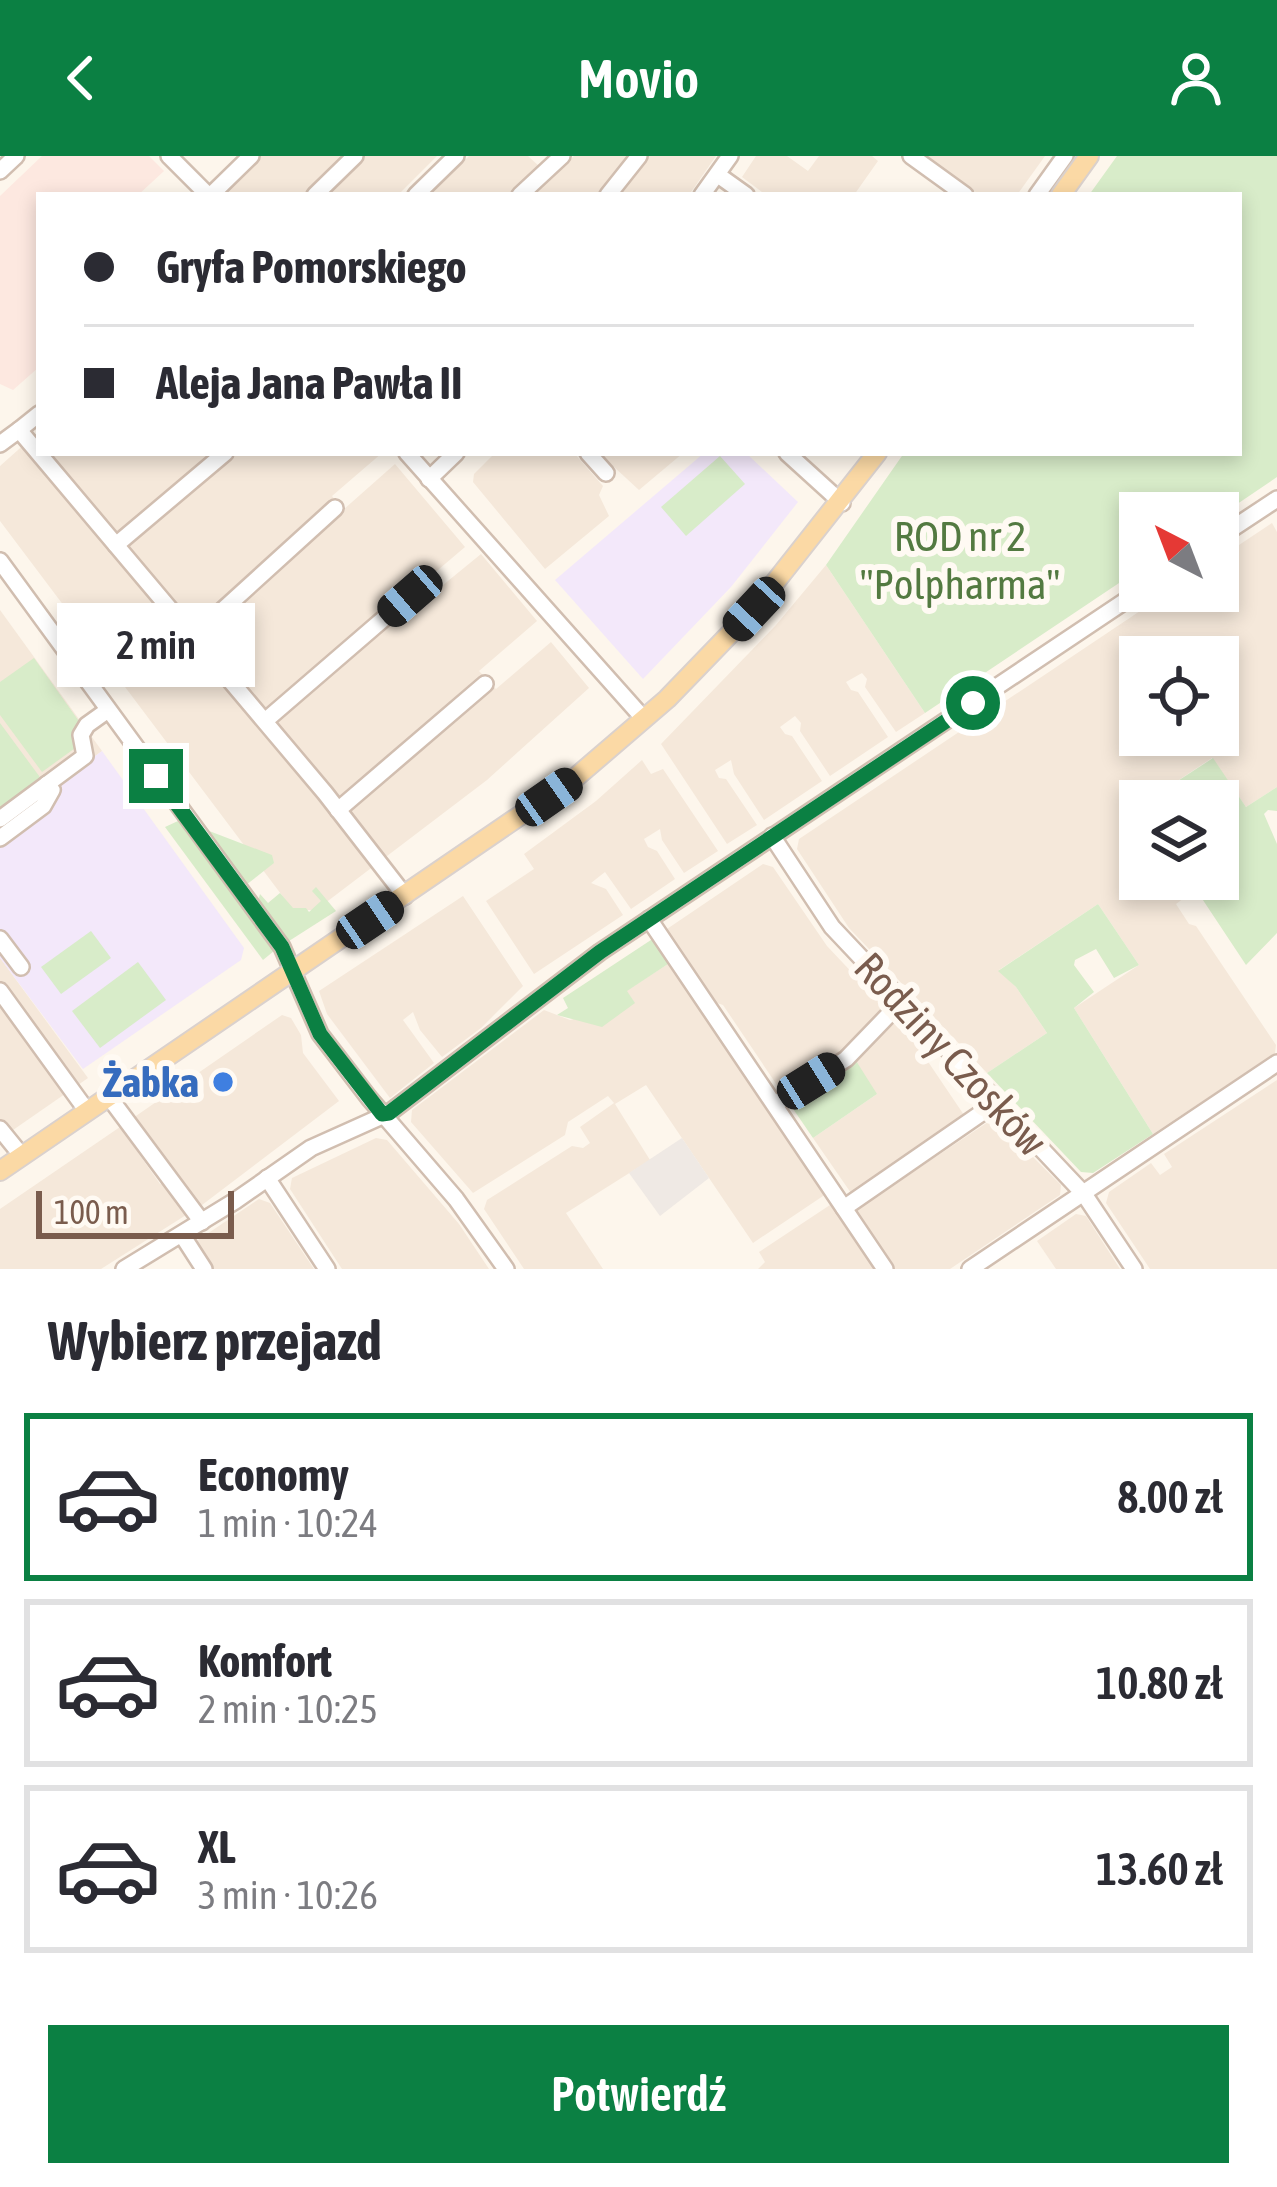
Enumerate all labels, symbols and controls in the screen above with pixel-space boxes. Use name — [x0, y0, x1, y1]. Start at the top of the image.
icon: back — [48, 45, 114, 111]
icon: person — [1163, 45, 1229, 111]
text: Movio — [578, 48, 699, 109]
text: Gryfa Pomorskiego — [156, 241, 467, 293]
text: Aleja Jana Pawła II — [156, 357, 463, 409]
north arrow — [1119, 492, 1239, 612]
map controls — [1119, 492, 1239, 900]
park label: ROD nr 2 "Polpharma" — [860, 512, 1060, 608]
car — [371, 559, 449, 633]
car — [716, 570, 792, 648]
callout: 2 min — [57, 602, 255, 686]
text: 2 min — [116, 623, 196, 667]
button: locate — [1119, 636, 1239, 756]
route start — [946, 676, 1000, 730]
route end — [129, 749, 183, 803]
car — [509, 762, 589, 832]
button: layers — [1119, 780, 1239, 900]
car — [330, 885, 410, 955]
street label: Rodziny Czosków — [845, 943, 1057, 1165]
car — [771, 1047, 851, 1115]
place label: Żabka — [103, 1058, 199, 1106]
marker: Żabka — [210, 1069, 236, 1095]
scale bar — [36, 1185, 234, 1238]
text: 100 m — [54, 1193, 129, 1231]
text: Wybierz przejazd — [48, 1310, 382, 1371]
icon: car — [54, 1443, 162, 1551]
text: Economy — [198, 1449, 349, 1501]
text: 8.00 zł — [1117, 1471, 1223, 1523]
text: 1 min · 10:24 — [198, 1501, 378, 1545]
icon: car — [54, 1629, 162, 1737]
text: Komfort — [198, 1635, 332, 1687]
text: 10.80 zł — [1096, 1657, 1223, 1709]
text: 2 min · 10:25 — [198, 1687, 378, 1731]
icon: car — [54, 1815, 162, 1923]
text: XL — [198, 1821, 236, 1873]
text: 13.60 zł — [1096, 1843, 1223, 1895]
text: 3 min · 10:26 — [198, 1873, 378, 1917]
button: Potwierdź — [48, 2025, 1229, 2163]

